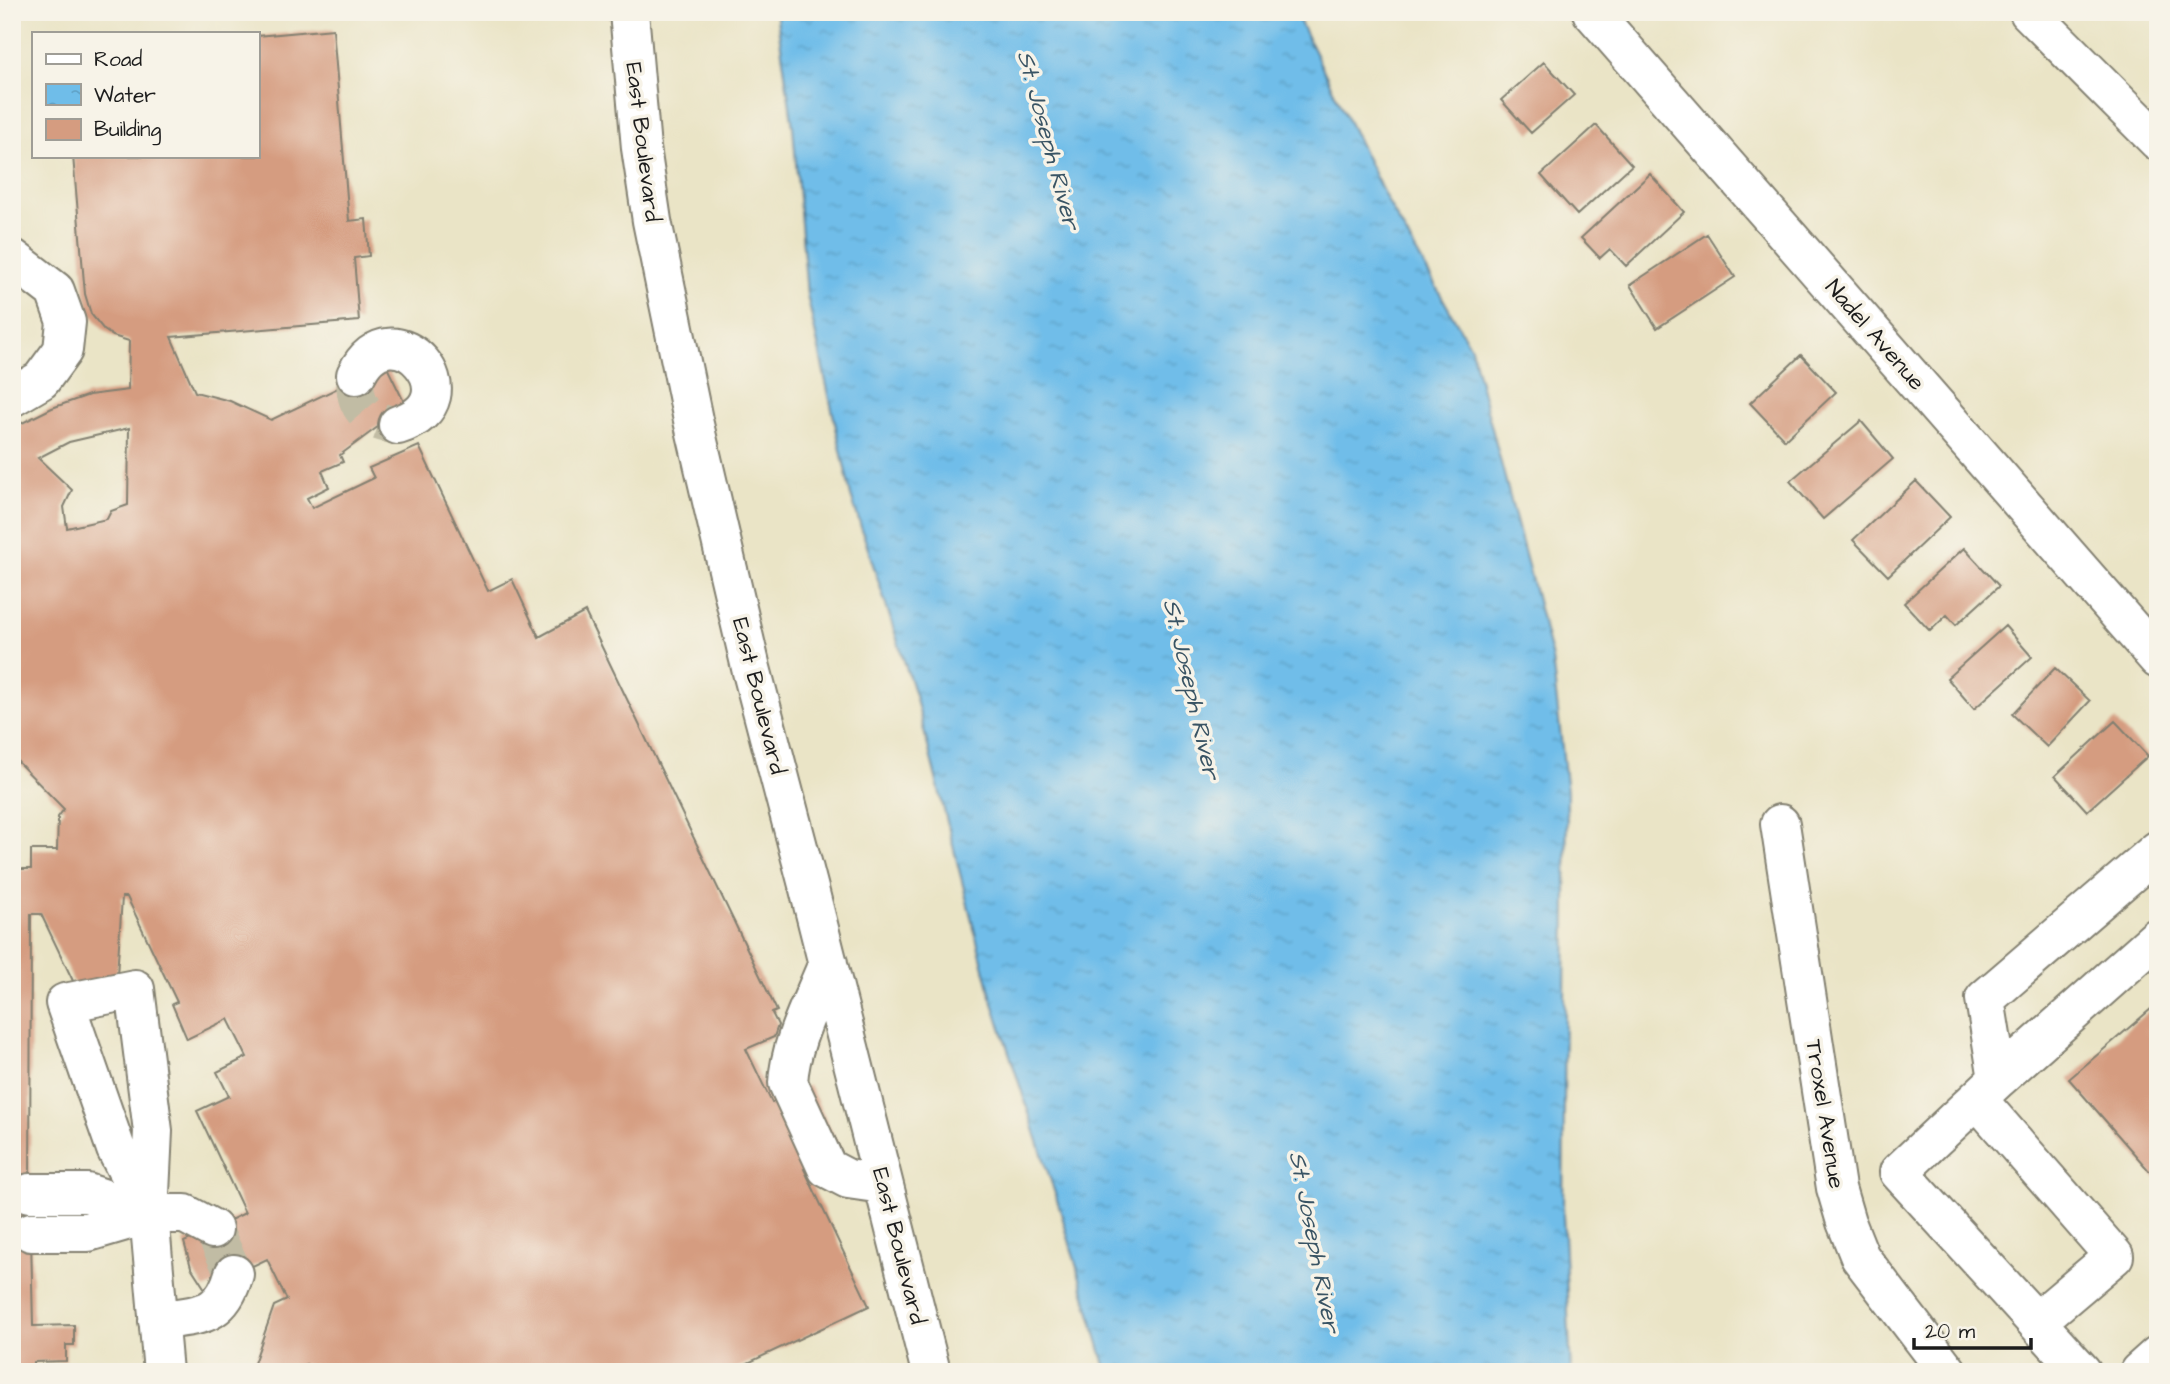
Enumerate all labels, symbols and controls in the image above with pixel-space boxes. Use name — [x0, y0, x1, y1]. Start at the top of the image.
legend — [32, 32, 259, 158]
text: Road — [94, 45, 142, 74]
water label: St. Joseph River — [1008, 47, 1089, 236]
street label: East Boulevard — [617, 60, 669, 224]
text: Water — [94, 81, 156, 110]
text: Building — [94, 115, 162, 146]
street label: Nadel Avenue — [1818, 272, 1932, 398]
water label: St. Joseph River — [1154, 596, 1229, 785]
street label: East Boulevard — [724, 614, 794, 778]
street label: Troxel Avenue — [1797, 1037, 1853, 1191]
water label: St. Joseph River — [1280, 1149, 1349, 1338]
street label: East Boulevard — [864, 1164, 934, 1328]
scale bar — [1914, 1307, 2032, 1351]
text: 20 m — [1925, 1317, 1976, 1346]

